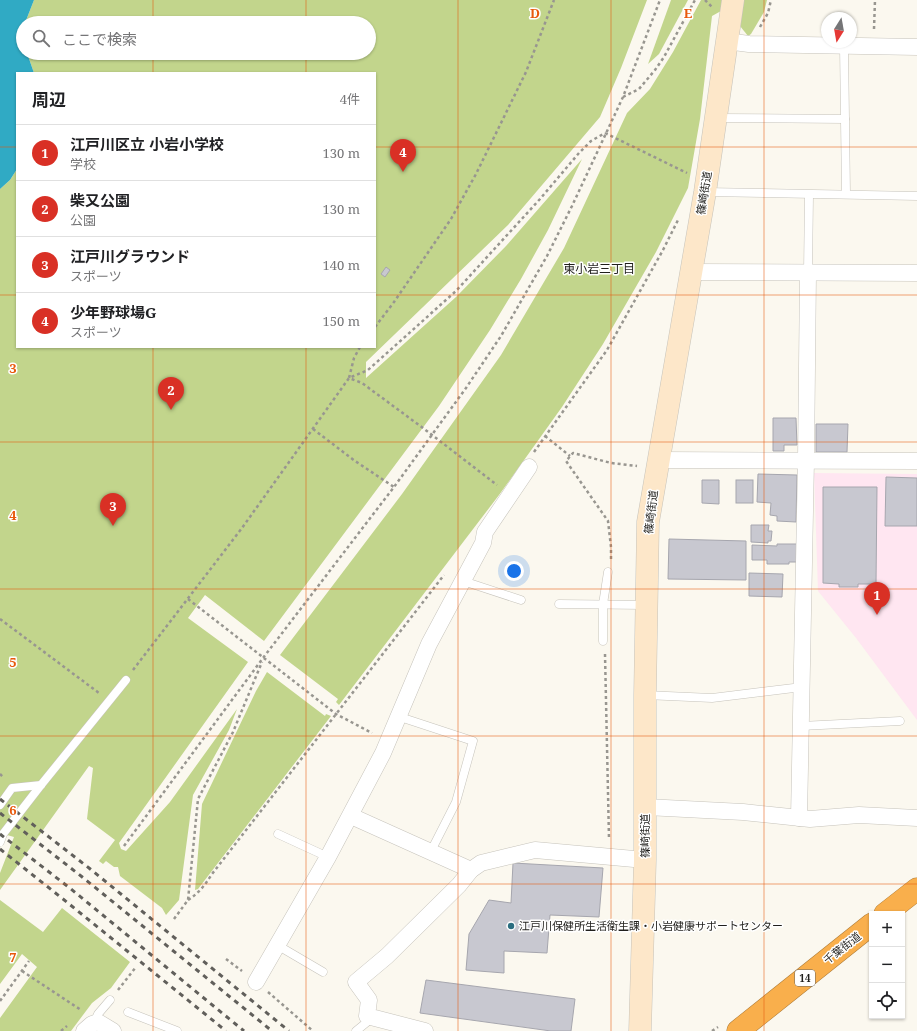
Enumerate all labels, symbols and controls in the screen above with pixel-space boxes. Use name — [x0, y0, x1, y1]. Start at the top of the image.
text: D — [530, 4, 540, 22]
text: E — [684, 4, 693, 22]
north arrow — [821, 12, 857, 48]
search box — [16, 16, 376, 60]
icon: search — [30, 27, 52, 49]
text: ここで検索 — [62, 29, 137, 49]
text: 周辺 — [32, 88, 66, 111]
text: 4件 — [340, 90, 360, 108]
text: 江戸川区立 小岩小学校 — [70, 134, 224, 154]
pin: 4 — [390, 139, 416, 172]
text: 1 — [41, 144, 49, 162]
text: 130 m — [323, 144, 360, 162]
text: 学校 — [70, 155, 96, 173]
street label: 篠崎街道 — [693, 170, 714, 216]
text: 柴又公園 — [70, 190, 130, 210]
text: 2 — [41, 200, 49, 218]
text: 130 m — [323, 200, 360, 218]
text: 公園 — [70, 211, 96, 229]
text: 江戸川グラウンド — [70, 246, 190, 266]
text: 3 — [41, 256, 49, 274]
text: 140 m — [323, 256, 360, 274]
district label: 東小岩三丁目 — [563, 260, 635, 277]
text: スポーツ — [70, 267, 122, 285]
text: 少年野球場G — [70, 302, 157, 322]
text: 4 — [41, 312, 49, 330]
text: 150 m — [323, 312, 360, 330]
text: スポーツ — [70, 323, 122, 341]
text: 3 — [9, 359, 17, 377]
pin: 2 — [158, 377, 184, 410]
street label: 篠崎街道 — [640, 489, 661, 535]
pin: 3 — [100, 493, 126, 526]
text: 4 — [9, 506, 17, 524]
your location — [504, 561, 524, 581]
pin: 1 — [864, 582, 890, 615]
text: 5 — [9, 653, 17, 671]
text: 6 — [9, 801, 17, 819]
street label: 篠崎街道 — [637, 814, 652, 858]
map controls — [869, 911, 905, 1019]
button: + — [869, 911, 905, 947]
place label: 江戸川保健所生活衛生課・小岩健康サポートセンター — [519, 918, 783, 933]
marker: 江戸川保健所生活衛生課・小岩健康サポートセンター — [506, 921, 516, 931]
street label: 千葉街道 — [820, 928, 864, 967]
button: − — [869, 947, 905, 983]
text: 7 — [9, 948, 17, 966]
road number: 14 — [795, 970, 815, 986]
button: locate — [869, 983, 905, 1019]

